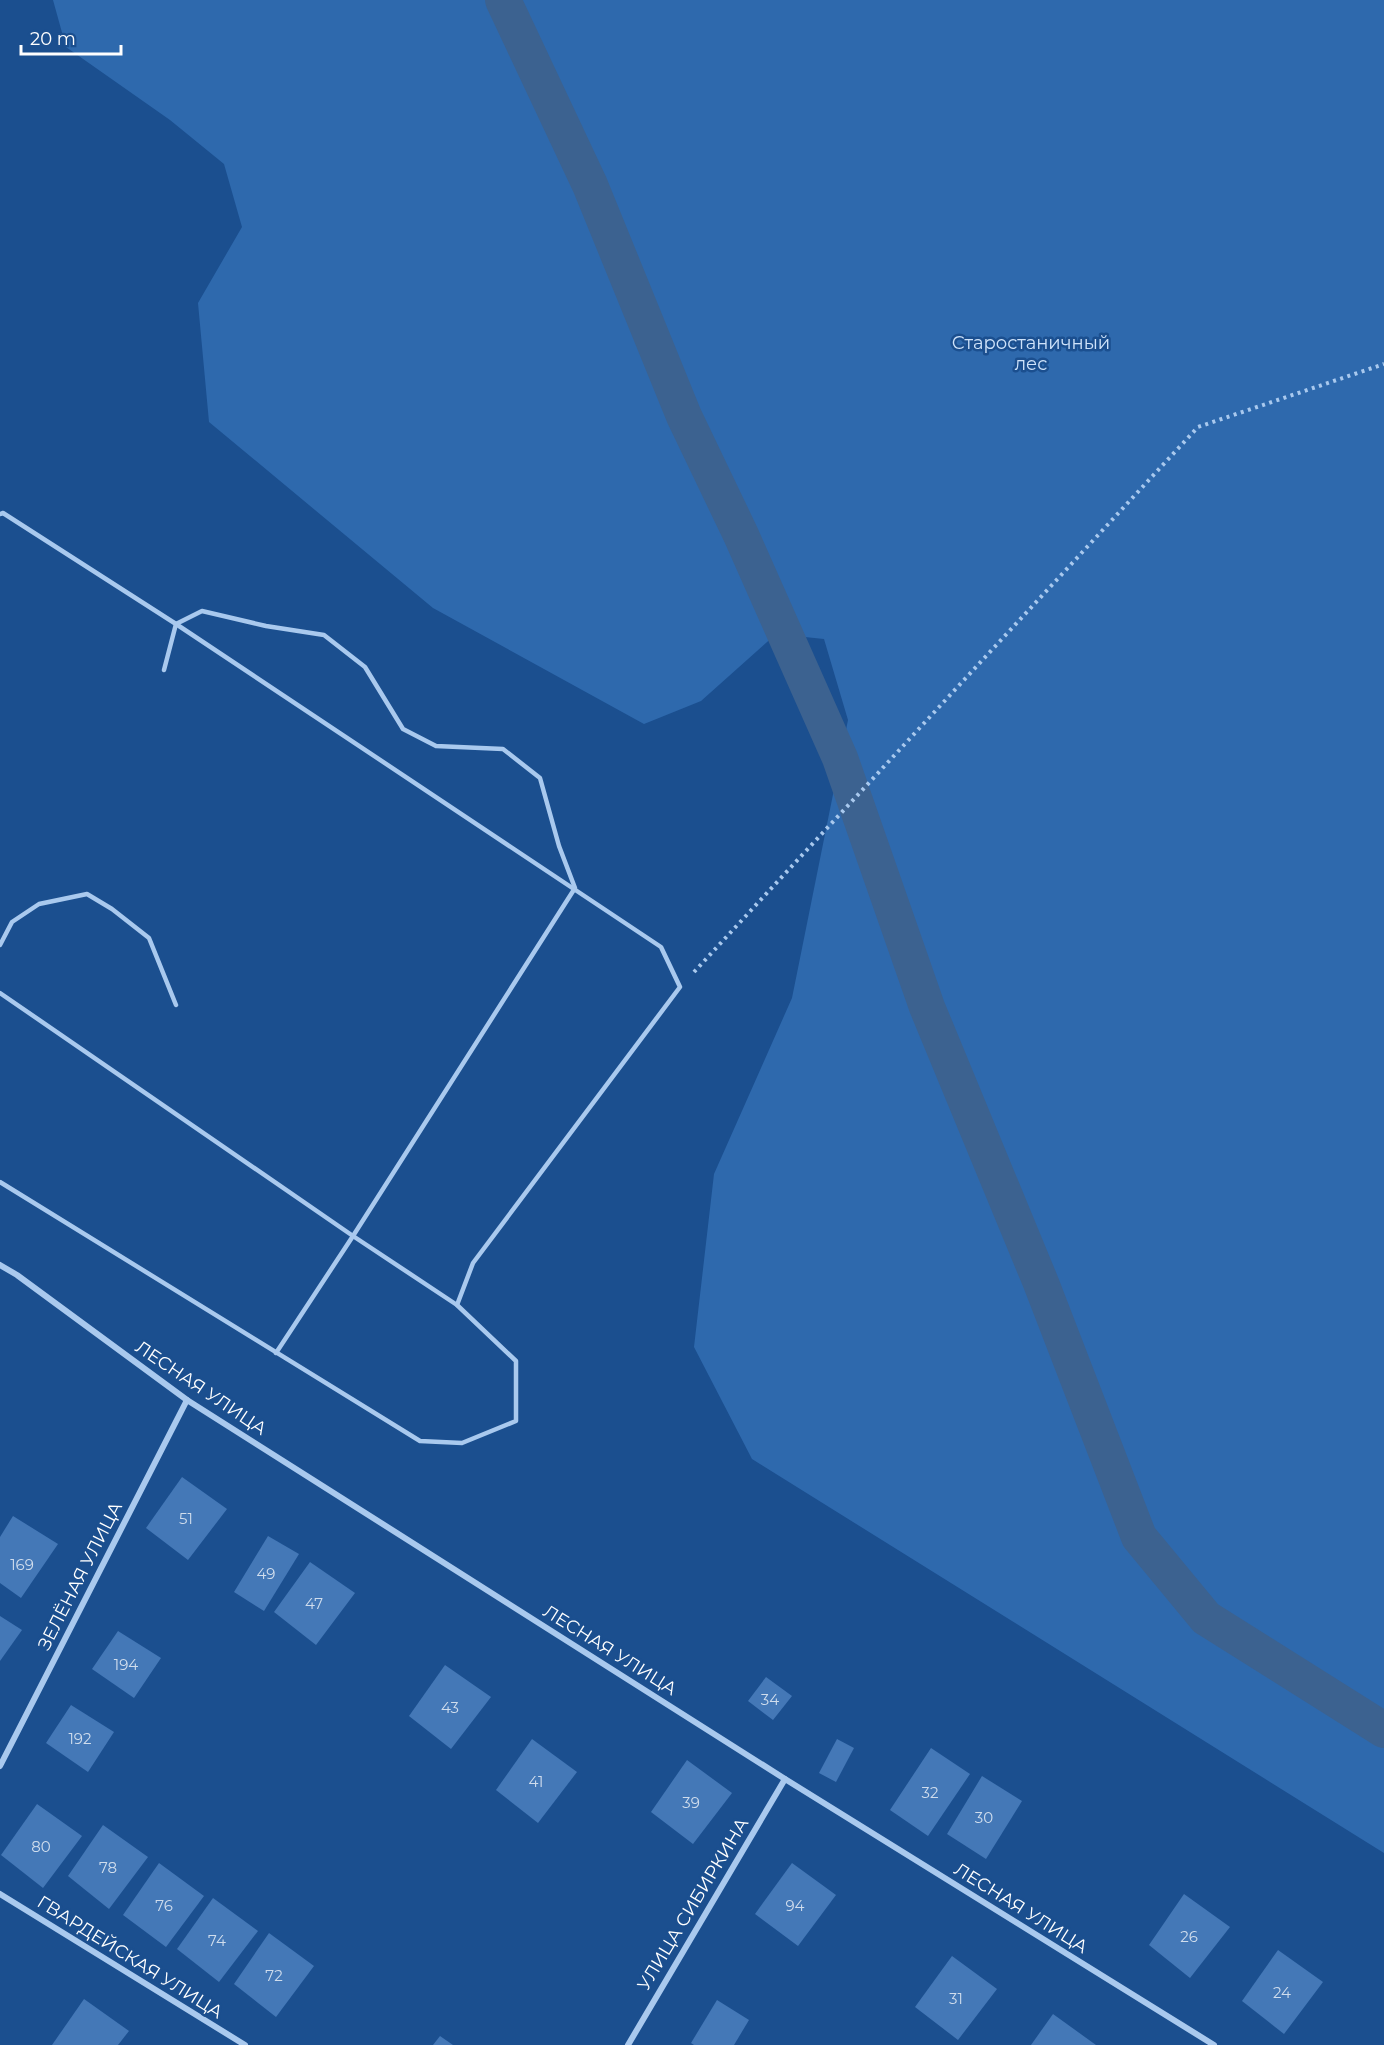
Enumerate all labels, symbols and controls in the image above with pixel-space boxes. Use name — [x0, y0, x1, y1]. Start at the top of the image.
scale bar — [21, 18, 122, 56]
text: 20 m — [30, 28, 76, 50]
park label: Старостаничный лес — [952, 332, 1110, 375]
street label: ЛЕСНАЯ УЛИЦА — [131, 1336, 271, 1440]
street label: ЗЕЛЁНАЯ УЛИЦА — [33, 1498, 127, 1654]
house number: 51 — [179, 1509, 193, 1528]
house number: 169 — [10, 1555, 34, 1574]
house number: 49 — [257, 1564, 275, 1583]
house number: 47 — [305, 1594, 323, 1613]
street label: ЛЕСНАЯ УЛИЦА — [539, 1600, 681, 1700]
house number: 194 — [114, 1655, 138, 1674]
house number: 34 — [761, 1690, 779, 1709]
house number: 43 — [441, 1698, 459, 1717]
house number: 192 — [68, 1729, 92, 1748]
house number: 41 — [529, 1772, 543, 1791]
house number: 32 — [922, 1783, 938, 1802]
house number: 39 — [682, 1793, 700, 1812]
house number: 30 — [975, 1808, 993, 1827]
street label: УЛИЦА СИБИРКИНА — [633, 1813, 754, 1994]
house number: 80 — [31, 1837, 51, 1856]
house number: 78 — [99, 1858, 117, 1877]
street label: ЛЕСНАЯ УЛИЦА — [950, 1858, 1092, 1958]
street label: ГВАРДЕЙСКАЯ УЛИЦА — [33, 1891, 227, 2024]
house number: 76 — [155, 1896, 173, 1915]
house number: 94 — [785, 1896, 805, 1915]
house number: 26 — [1180, 1927, 1198, 1946]
house number: 74 — [208, 1931, 226, 1950]
house number: 72 — [265, 1966, 283, 1985]
house number: 24 — [1273, 1983, 1291, 2002]
house number: 31 — [949, 1989, 963, 2008]

